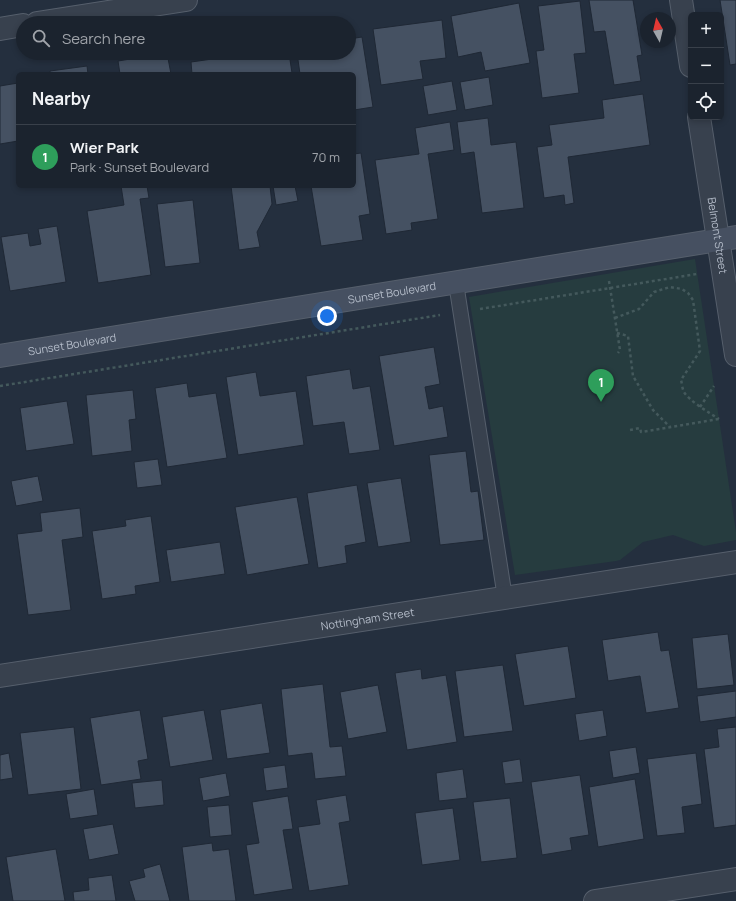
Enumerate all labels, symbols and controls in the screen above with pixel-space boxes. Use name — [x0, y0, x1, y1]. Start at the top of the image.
north arrow — [640, 12, 676, 48]
map controls — [688, 12, 724, 120]
button: + — [688, 12, 724, 48]
search box — [16, 16, 356, 60]
icon: search — [30, 27, 52, 49]
text: Search here — [62, 28, 145, 49]
button: − — [688, 48, 724, 84]
button: locate — [688, 84, 724, 120]
text: Nearby — [32, 87, 90, 110]
text: Wier Park — [70, 137, 139, 158]
text: 1 — [42, 148, 48, 166]
text: 70 m — [312, 148, 340, 166]
text: Park · Sunset Boulevard — [70, 158, 209, 176]
street label: Belmont Street — [705, 196, 731, 275]
street label: Sunset Boulevard — [347, 278, 437, 307]
your location — [317, 306, 337, 326]
street label: Sunset Boulevard — [27, 329, 117, 358]
pin: 1 — [588, 369, 614, 402]
street label: Nottingham Street — [320, 604, 415, 633]

